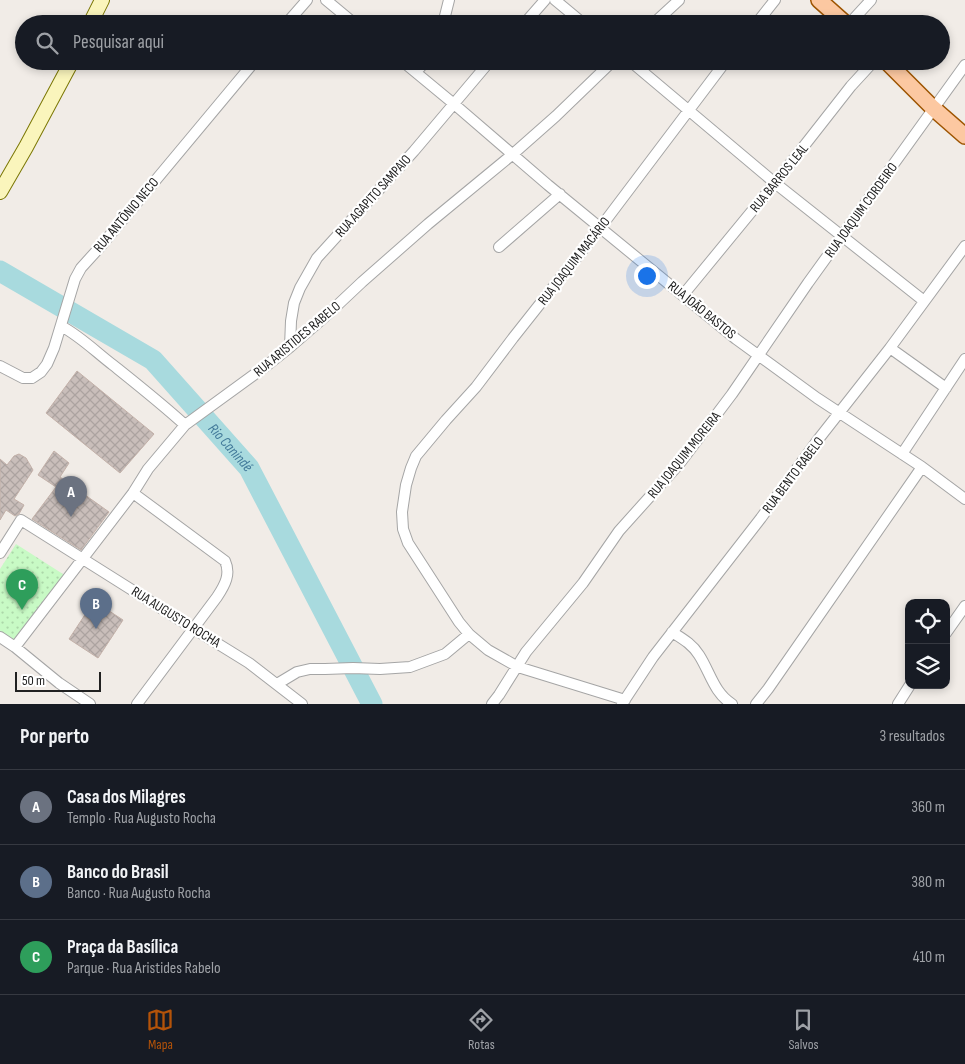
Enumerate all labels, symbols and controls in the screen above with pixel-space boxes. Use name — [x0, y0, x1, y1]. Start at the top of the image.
search box — [15, 15, 950, 70]
icon: search — [33, 29, 61, 57]
text: Pesquisar aqui — [73, 31, 164, 54]
street label: RUA BARROS LEAL — [746, 140, 812, 216]
street label: RUA AGAPITO SAMPAIO — [331, 151, 415, 241]
street label: RUA JOAQUIM CORDEIRO — [821, 159, 901, 261]
street label: RUA ANTÔNIO NECO — [90, 174, 162, 256]
street label: RUA JOAQUIM MACÁRIO — [534, 213, 614, 309]
your location — [634, 263, 660, 289]
street label: RUA JOÃO BASTOS — [665, 277, 739, 343]
street label: RUA ARISTIDES RABELO — [250, 298, 344, 380]
street label: RUA JOAQUIM MOREIRA — [644, 407, 725, 502]
water label: Rio Canindé — [204, 419, 257, 476]
street label: RUA BENTO RABELO — [759, 433, 827, 517]
pin: A — [55, 476, 87, 517]
pin: C — [6, 569, 38, 610]
street label: RUA AUGUSTO ROCHA — [128, 583, 225, 652]
pin: B — [80, 588, 112, 629]
map controls — [905, 599, 950, 689]
button: locate — [905, 599, 950, 644]
button: layers — [905, 644, 950, 689]
scale bar — [15, 669, 101, 692]
text: 50 m — [22, 672, 45, 689]
text: Por perto — [20, 724, 89, 749]
text: 3 resultados — [880, 727, 945, 746]
text: Casa dos Milagres — [67, 786, 186, 809]
text: A — [32, 798, 40, 817]
text: 360 m — [911, 798, 945, 817]
text: Templo · Rua Augusto Rocha — [67, 809, 216, 828]
text: Banco do Brasil — [67, 861, 169, 884]
text: B — [32, 873, 40, 892]
text: 380 m — [911, 873, 945, 892]
text: Banco · Rua Augusto Rocha — [67, 884, 211, 903]
text: Praça da Basílica — [67, 936, 178, 959]
text: C — [32, 948, 40, 967]
text: 410 m — [913, 948, 945, 967]
text: Parque · Rua Aristides Rabelo — [67, 959, 221, 978]
tab: Mapa — [146, 1006, 174, 1053]
tab: Rotas — [467, 1006, 495, 1053]
tab: Salvos — [788, 1006, 819, 1053]

